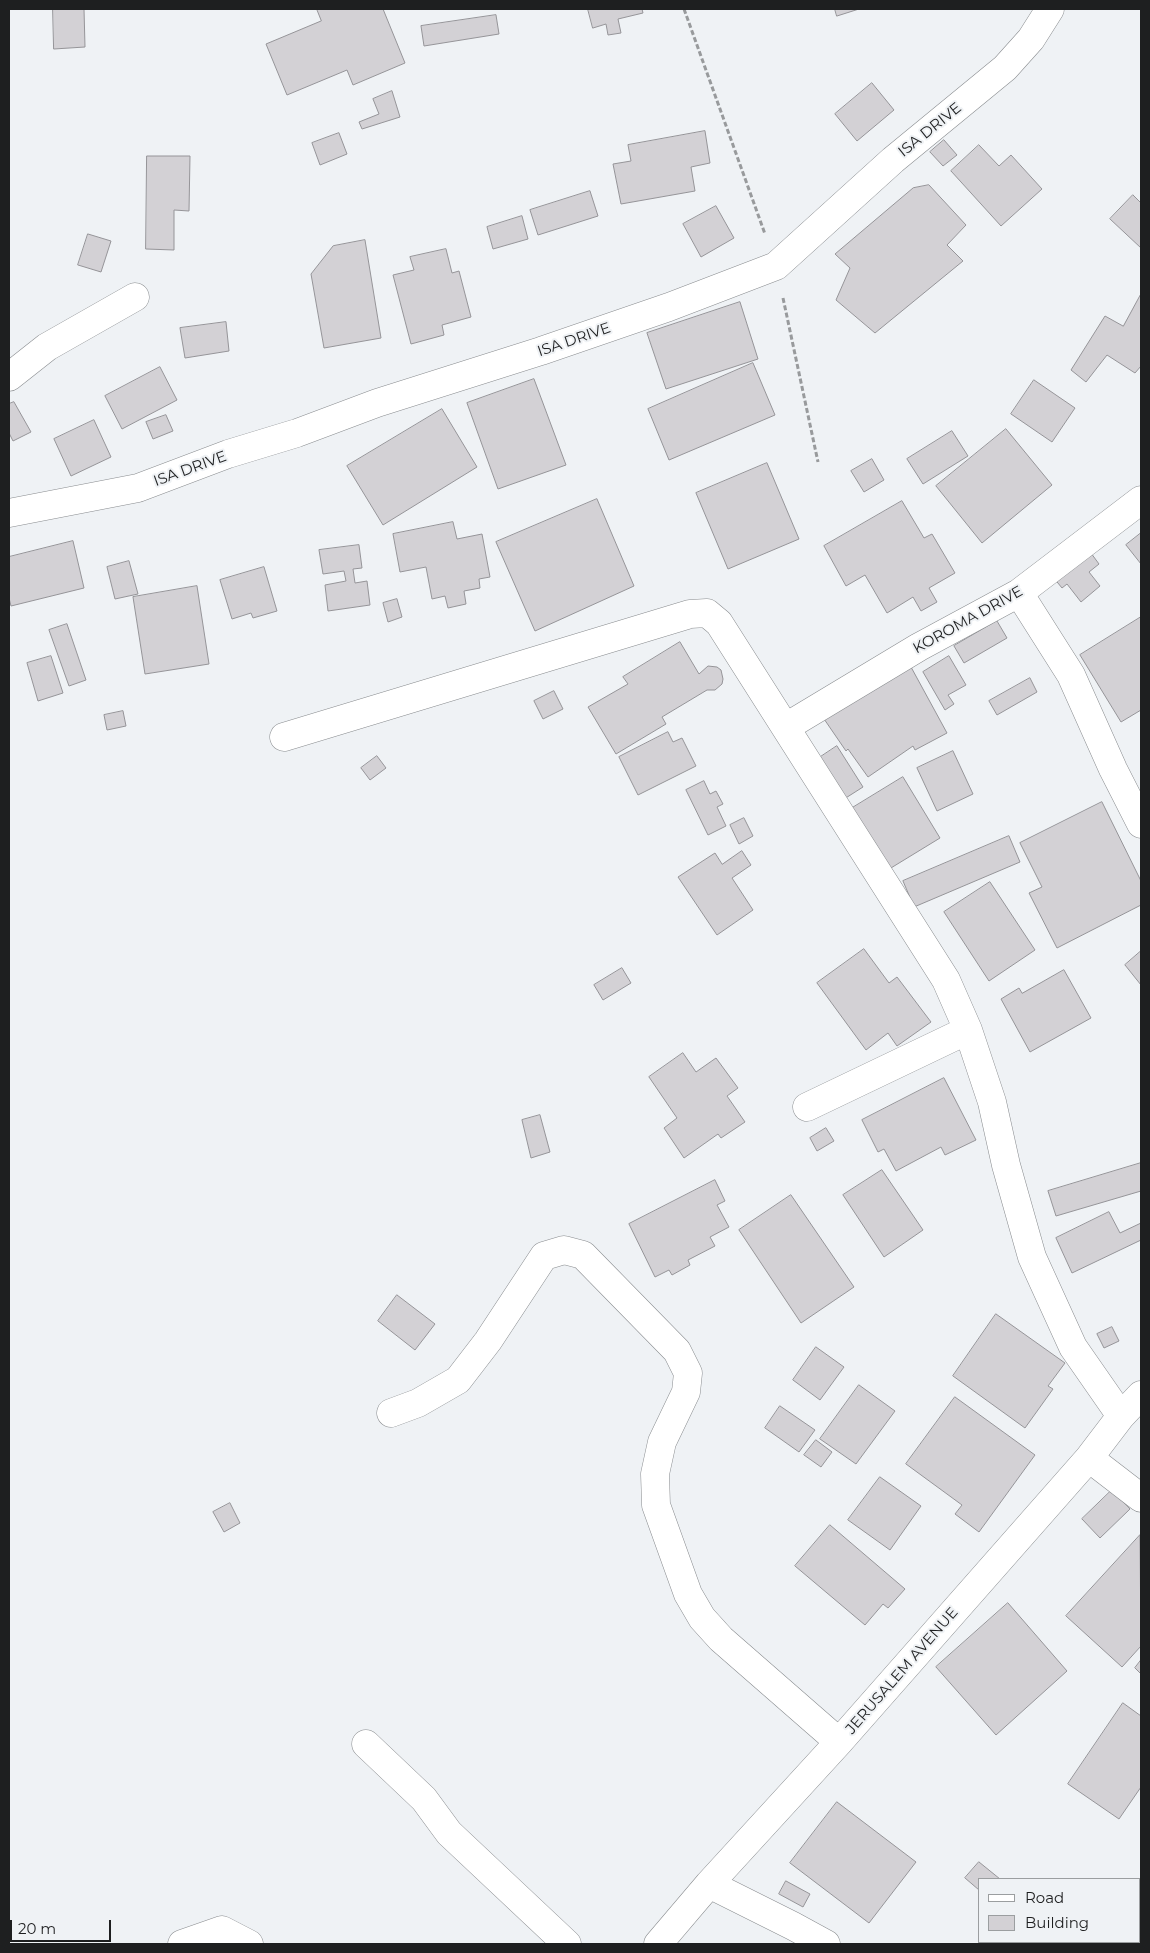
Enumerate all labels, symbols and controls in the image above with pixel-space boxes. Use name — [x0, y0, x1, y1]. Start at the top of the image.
street label: ISA DRIVE — [895, 99, 965, 161]
street label: ISA DRIVE — [535, 319, 613, 361]
street label: ISA DRIVE — [151, 448, 229, 490]
street label: KOROMA DRIVE — [910, 582, 1026, 658]
street label: JERUSALEM AVENUE — [842, 1604, 962, 1738]
legend — [978, 1878, 1140, 1943]
text: Road — [1025, 1888, 1064, 1907]
scale bar — [12, 1910, 114, 1942]
text: Building — [1025, 1913, 1089, 1932]
text: 20 m — [18, 1919, 56, 1938]

